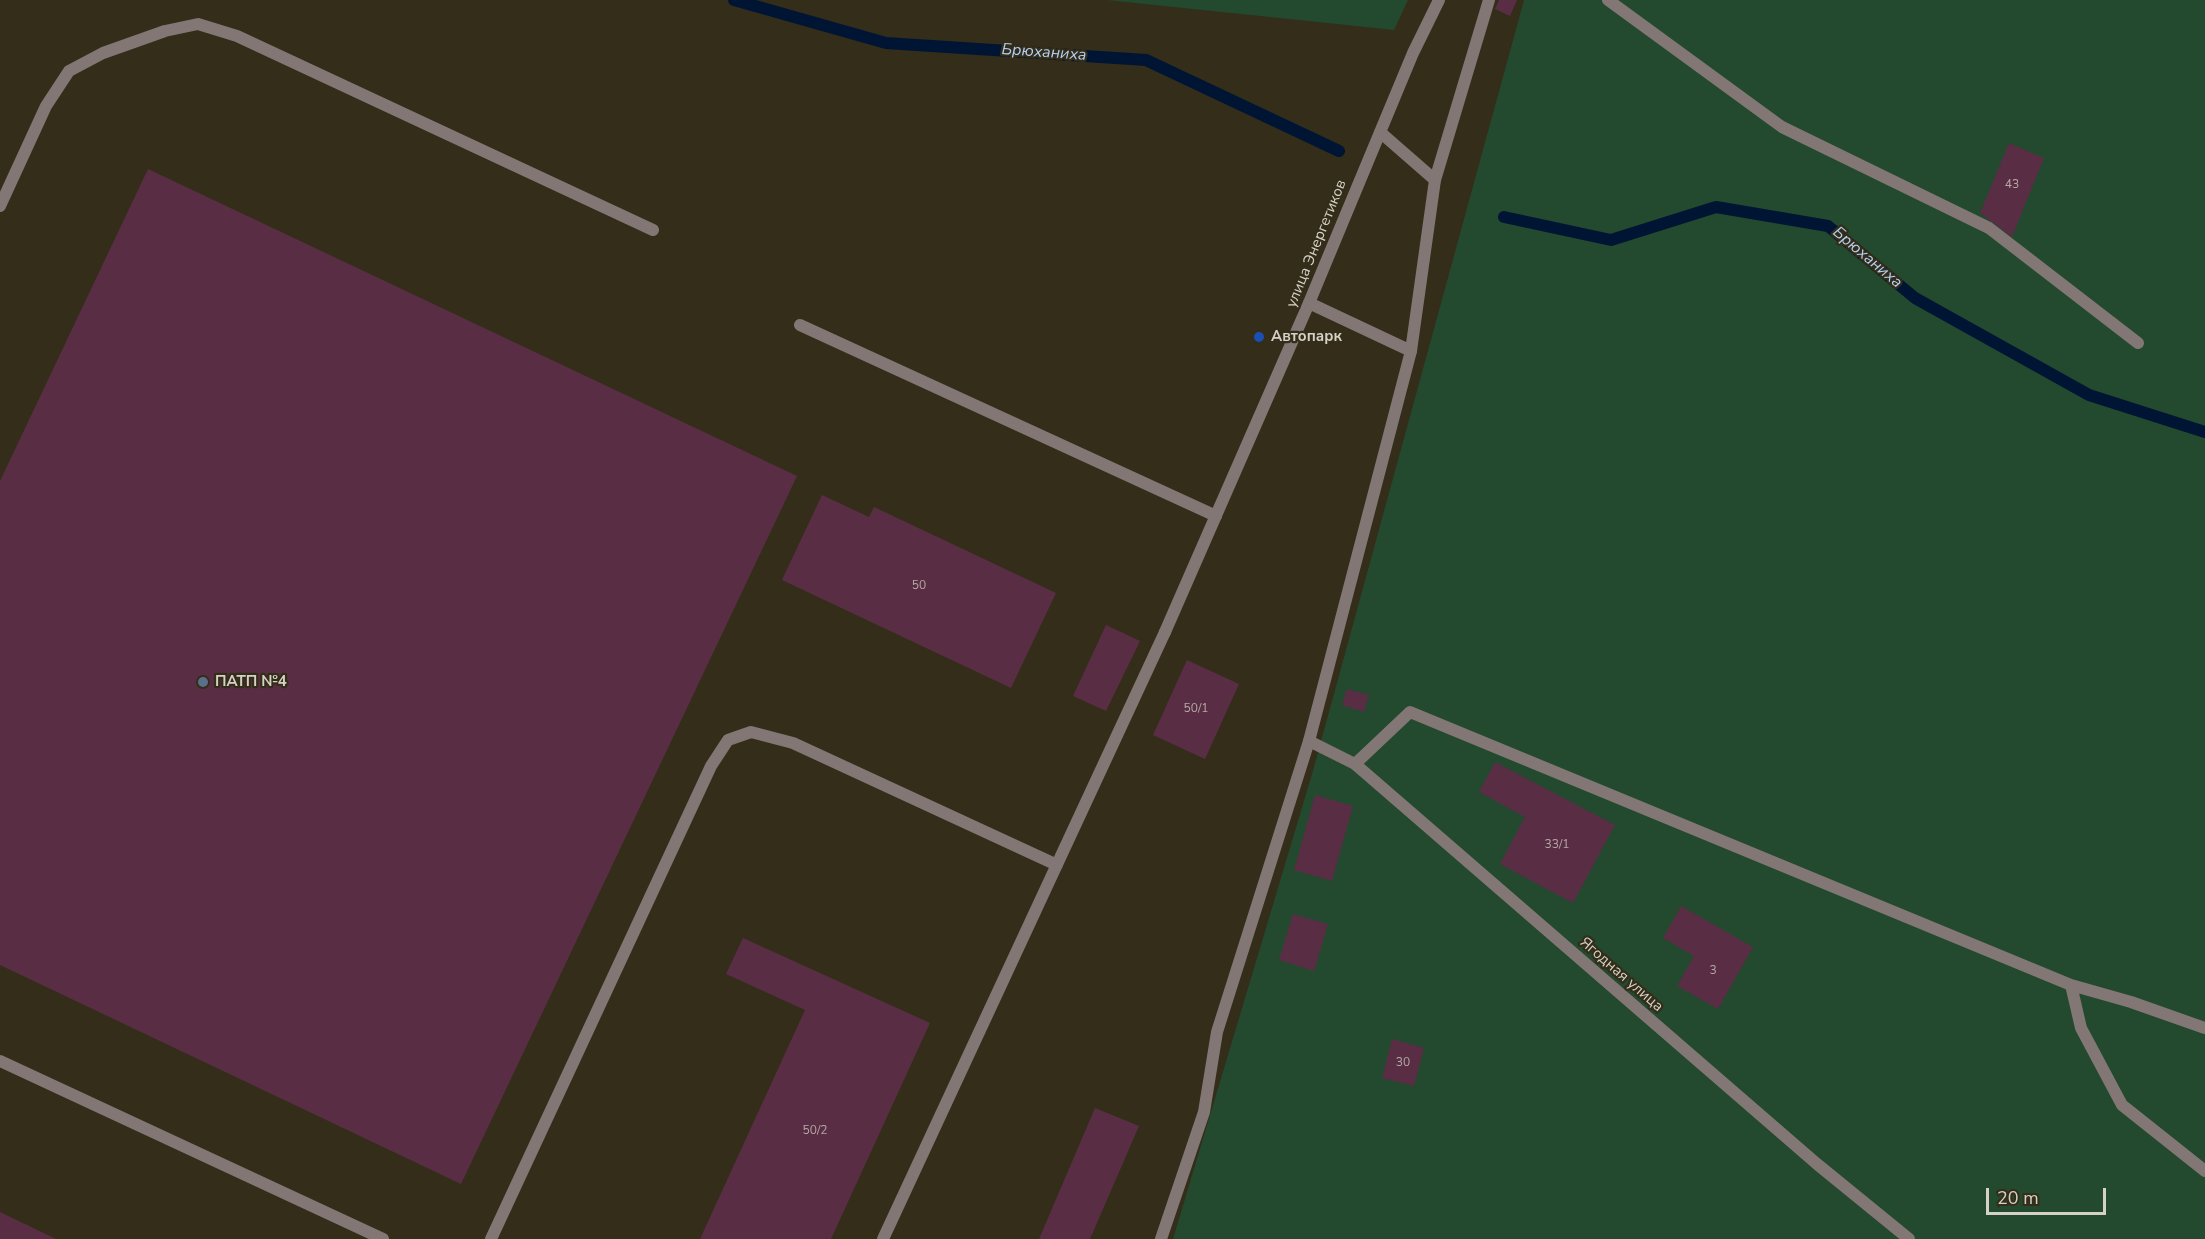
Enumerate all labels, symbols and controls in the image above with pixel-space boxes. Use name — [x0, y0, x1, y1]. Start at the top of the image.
water label: Брюханиха — [1001, 40, 1087, 66]
street label: улица Энергетиков — [1283, 177, 1351, 311]
house number: 43 — [2005, 178, 2019, 192]
water label: Брюханиха — [1828, 223, 1906, 293]
place label: Автопарк — [1271, 328, 1342, 346]
marker: Автопарк — [1252, 330, 1266, 344]
house number: 50 — [912, 579, 926, 593]
place label: ПАТП №4 — [215, 673, 287, 691]
marker: ПАТП №4 — [196, 675, 210, 689]
house number: 50/1 — [1184, 702, 1208, 716]
house number: 33/1 — [1545, 838, 1569, 852]
street label: Ягодная улица — [1576, 934, 1666, 1016]
house number: 3 — [1709, 964, 1717, 978]
house number: 30 — [1396, 1056, 1410, 1070]
house number: 50/2 — [803, 1124, 827, 1138]
scale bar — [1989, 1176, 2109, 1214]
text: 20 m — [1997, 1186, 2039, 1210]

